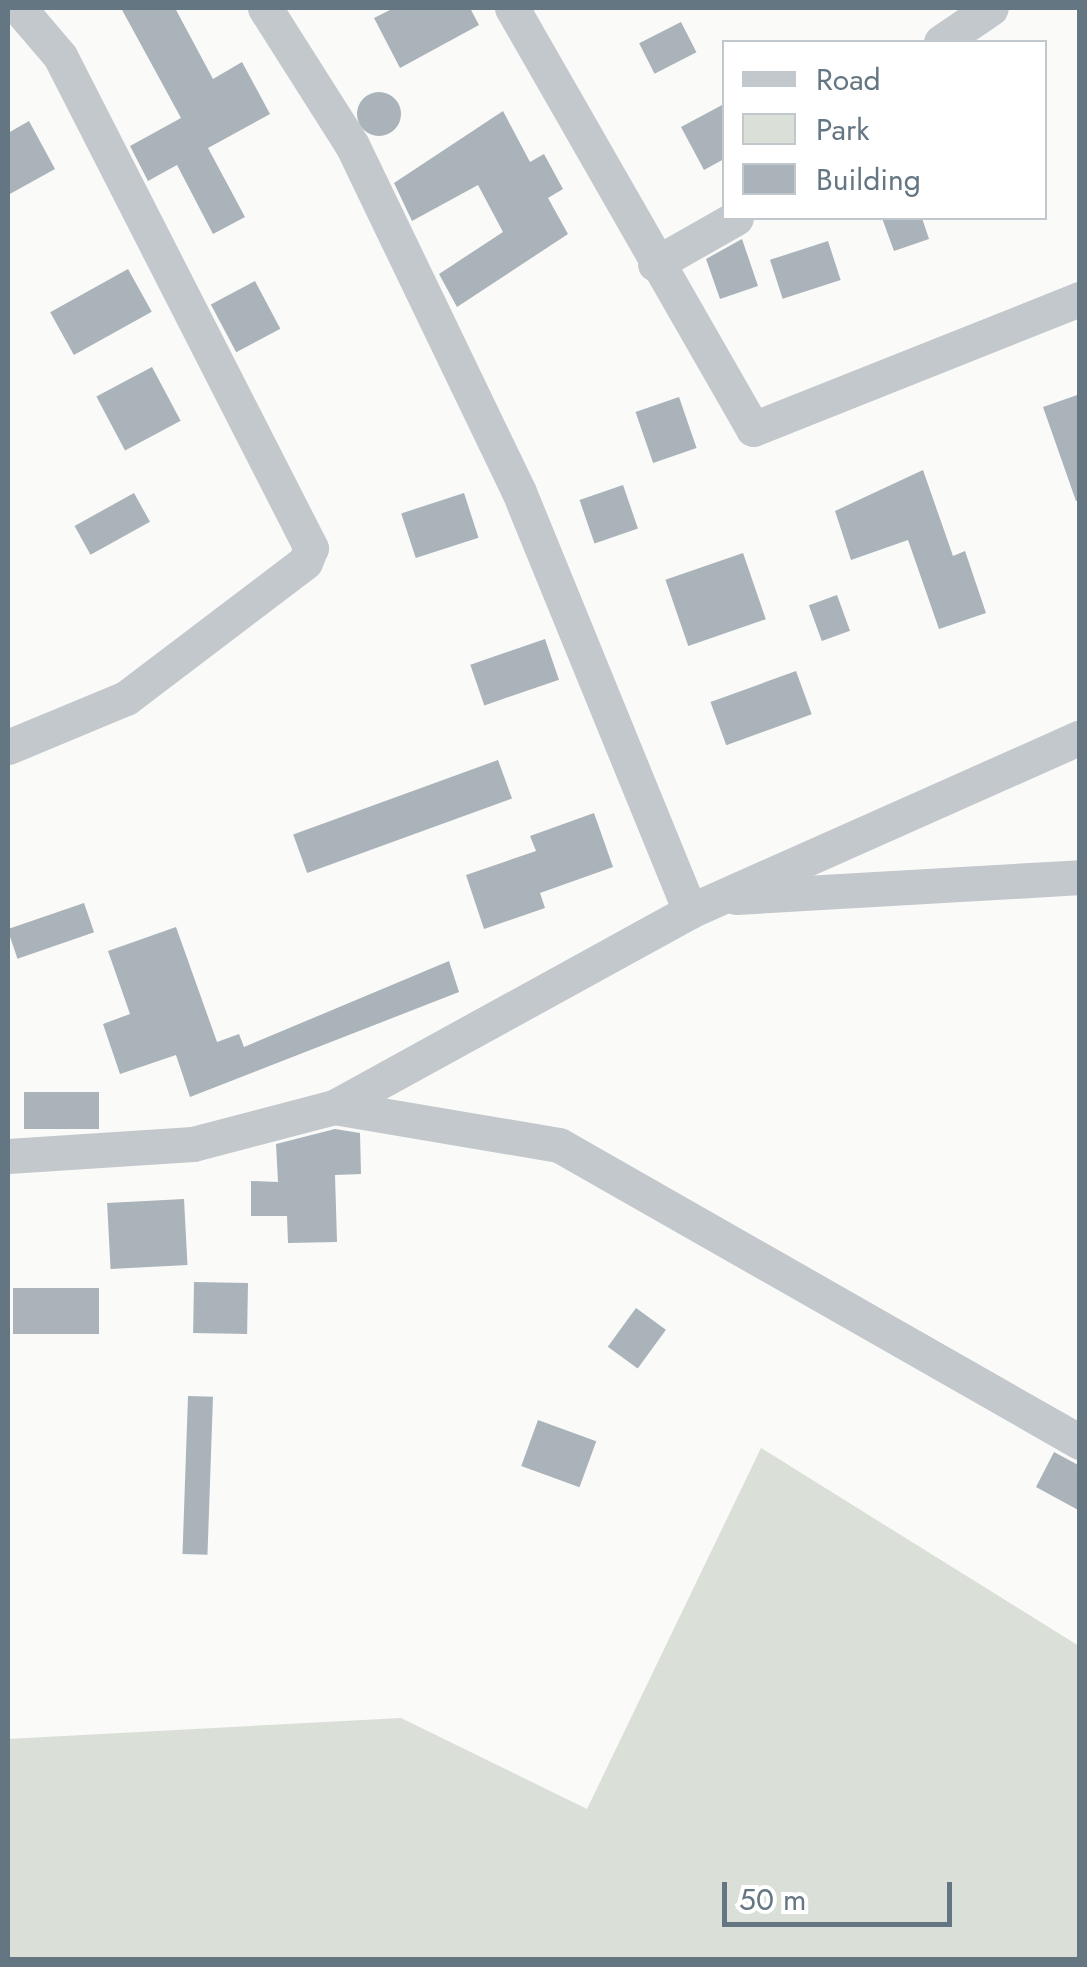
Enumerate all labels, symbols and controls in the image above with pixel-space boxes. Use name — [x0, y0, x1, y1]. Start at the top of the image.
legend — [722, 40, 1047, 220]
text: Road — [816, 58, 881, 101]
text: Park — [816, 108, 869, 151]
text: Building — [816, 158, 921, 201]
scale bar — [727, 1862, 957, 1924]
text: 50 m — [739, 1878, 806, 1921]

